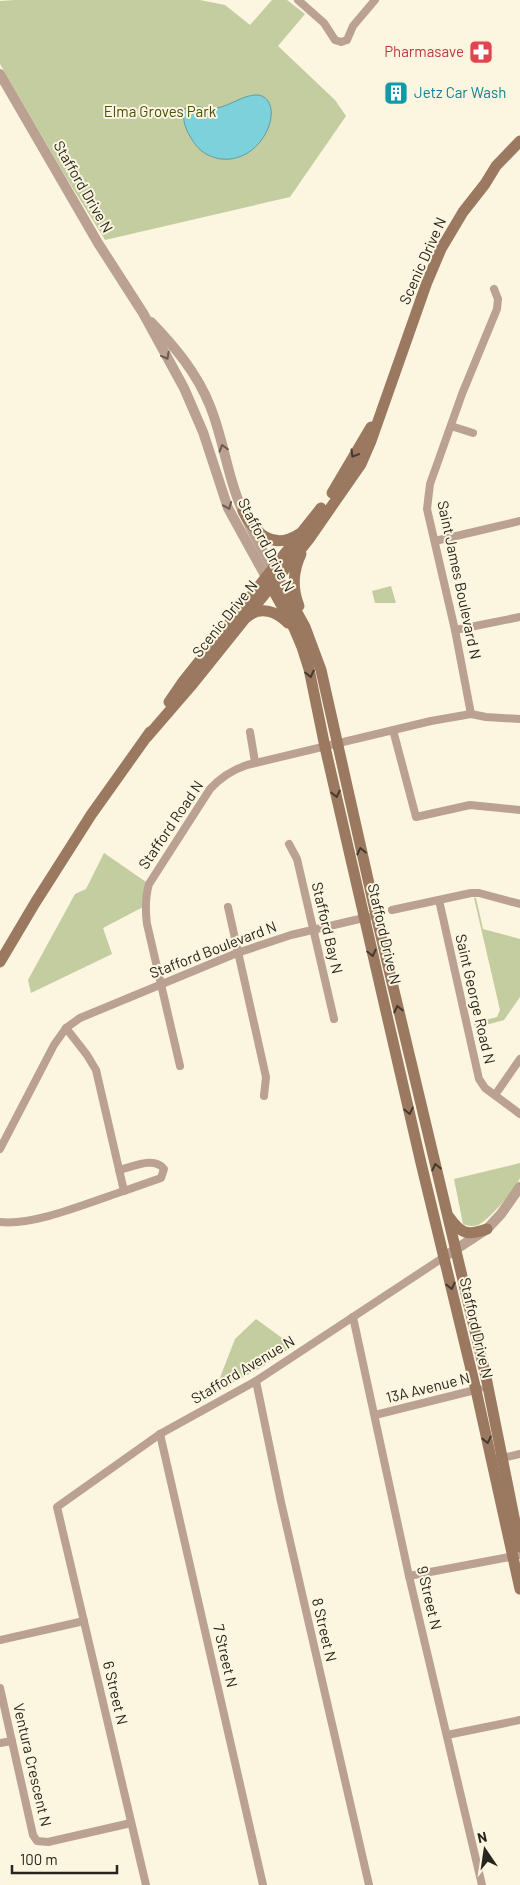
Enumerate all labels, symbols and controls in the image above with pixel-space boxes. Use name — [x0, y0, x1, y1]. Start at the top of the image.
pharmacy icon: Pharmasave — [468, 39, 494, 65]
place label: Pharmasave — [384, 42, 464, 60]
building icon: Jetz Car Wash — [383, 80, 409, 106]
place label: Jetz Car Wash — [414, 83, 506, 101]
park label: Elma Groves Park — [104, 102, 217, 120]
street label: Stafford Drive N — [50, 137, 117, 236]
street label: Scenic Drive N — [395, 214, 449, 307]
one-way arrow — [159, 351, 169, 360]
one-way arrow — [218, 444, 228, 453]
one-way arrow — [351, 449, 361, 458]
street label: Stafford Drive N — [235, 495, 299, 594]
street label: Saint James Boulevard N — [434, 499, 486, 661]
one-way arrow — [221, 501, 232, 510]
street label: Scenic Drive N — [188, 576, 261, 660]
one-way arrow — [304, 670, 315, 679]
street label: Stafford Road N — [134, 777, 206, 872]
one-way arrow — [330, 790, 341, 799]
one-way arrow — [356, 846, 367, 855]
street label: Stafford Bay N — [309, 880, 347, 975]
street label: Stafford Drive N — [365, 882, 405, 986]
street label: Stafford Boulevard N — [147, 917, 279, 982]
street label: Saint George Road N — [452, 932, 500, 1065]
one-way arrow — [366, 948, 377, 957]
one-way arrow — [393, 1004, 404, 1013]
one-way arrow — [403, 1106, 414, 1115]
one-way arrow — [431, 1162, 442, 1171]
street label: Stafford Drive N — [457, 1276, 497, 1380]
one-way arrow — [445, 1281, 456, 1290]
street label: Stafford Avenue N — [188, 1331, 297, 1407]
street label: 13A Avenue N — [384, 1368, 472, 1406]
one-way arrow — [481, 1436, 492, 1444]
street label: 9 Street N — [414, 1564, 446, 1631]
street label: 8 Street N — [309, 1596, 341, 1663]
street label: 7 Street N — [210, 1622, 242, 1689]
street label: 6 Street N — [100, 1659, 132, 1726]
street label: Ventura Crescent N — [10, 1701, 56, 1828]
north arrow — [460, 1825, 510, 1875]
text: N — [476, 1828, 488, 1846]
scale bar — [12, 1842, 118, 1874]
text: 100 m — [20, 1850, 58, 1868]

